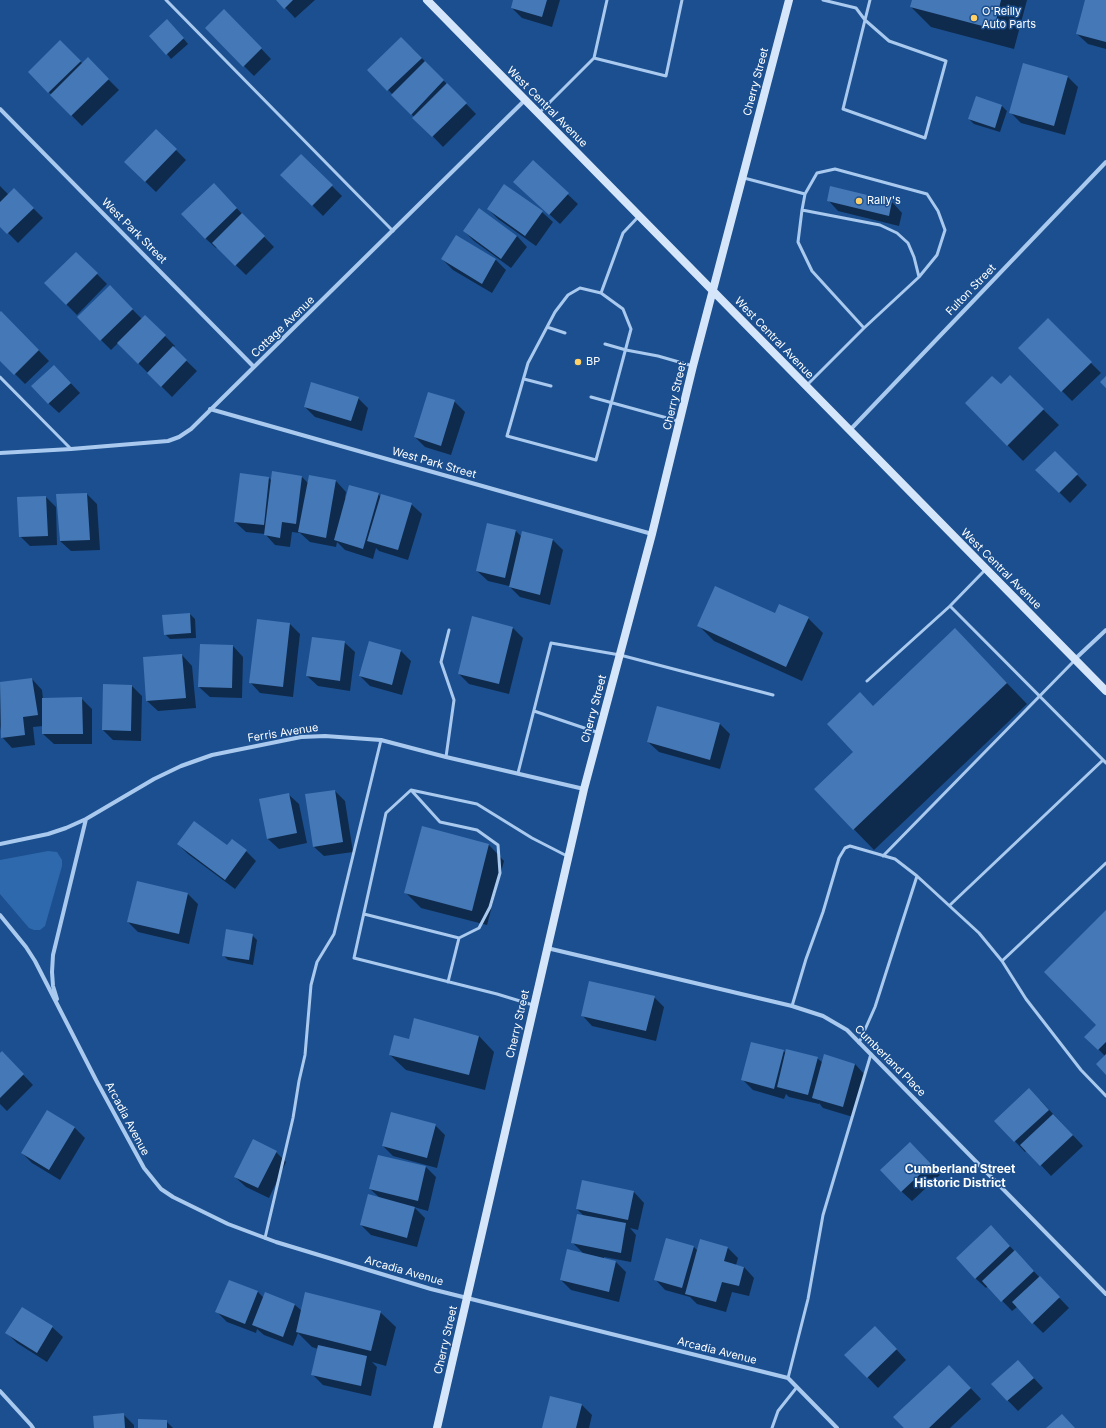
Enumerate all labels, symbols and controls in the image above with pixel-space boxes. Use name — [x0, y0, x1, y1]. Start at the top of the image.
place label: O'Reilly Auto Parts — [982, 5, 1036, 31]
marker: O'Reilly Auto Parts — [969, 13, 979, 23]
street label: Cherry Street — [741, 47, 771, 117]
street label: West Central Avenue — [504, 64, 590, 150]
place label: Rally's — [867, 194, 901, 208]
street label: West Park Street — [99, 196, 169, 266]
marker: Rally's — [854, 196, 864, 206]
street label: Fulton Street — [943, 262, 999, 318]
street label: Cottage Avenue — [249, 294, 317, 360]
street label: West Central Avenue — [732, 294, 816, 382]
place label: BP — [586, 355, 600, 369]
marker: BP — [573, 357, 583, 367]
street label: Cherry Street — [661, 360, 689, 432]
street label: West Park Street — [390, 445, 478, 481]
street label: West Central Avenue — [958, 526, 1044, 612]
street label: Cherry Street — [579, 674, 609, 744]
street label: Ferris Avenue — [247, 721, 319, 745]
street label: Cherry Street — [504, 988, 532, 1060]
street label: Cumberland Place — [852, 1023, 928, 1099]
street label: Arcadia Avenue — [102, 1080, 152, 1158]
district label: Cumberland Street Historic District — [905, 1162, 1015, 1190]
street label: Arcadia Avenue — [363, 1253, 445, 1289]
street label: Cherry Street — [432, 1304, 460, 1376]
street label: Arcadia Avenue — [676, 1335, 758, 1367]

